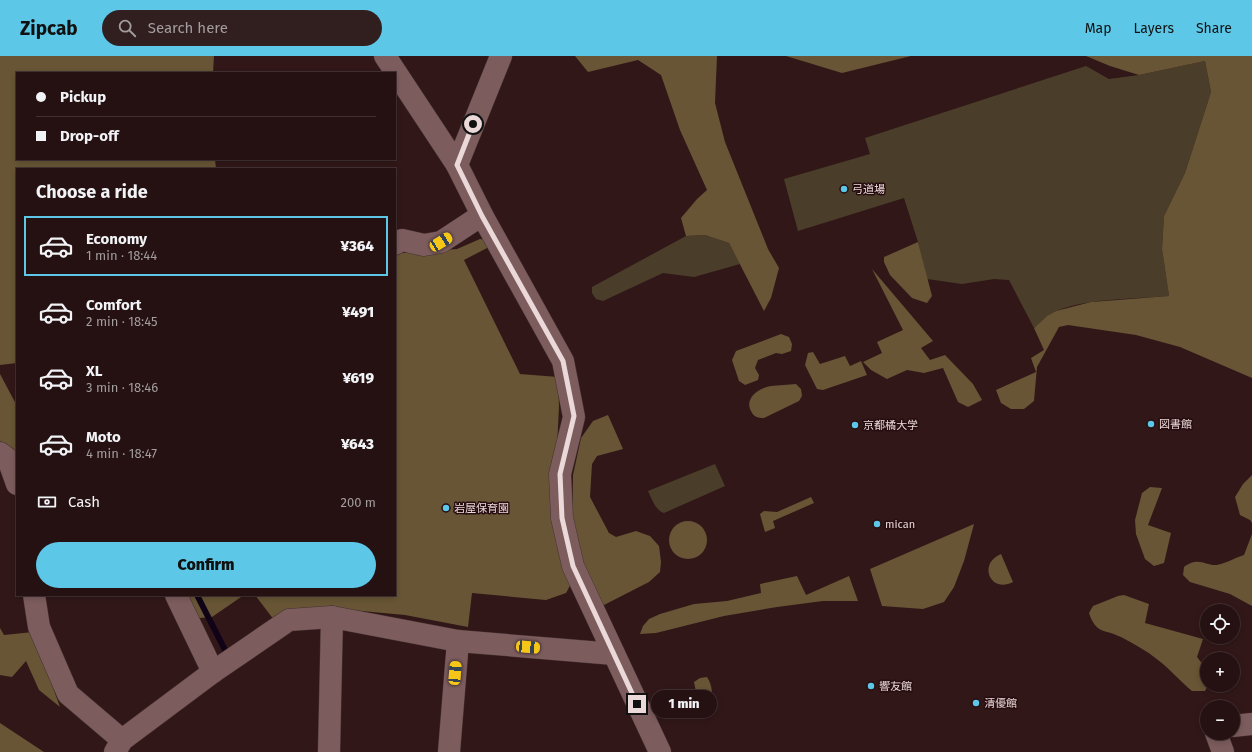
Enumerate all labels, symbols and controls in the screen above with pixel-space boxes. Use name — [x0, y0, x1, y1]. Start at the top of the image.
search box — [102, 10, 382, 46]
text: Zipcab — [20, 17, 78, 40]
icon: search — [116, 17, 138, 39]
text: Search here — [148, 19, 228, 37]
text: Map — [1085, 20, 1111, 37]
text: Layers — [1133, 20, 1174, 37]
text: Share — [1196, 20, 1232, 37]
text: Pickup — [60, 88, 106, 106]
route start — [464, 115, 482, 133]
text: Drop-off — [60, 127, 119, 145]
text: Choose a ride — [36, 181, 148, 203]
place label: 弓道場 — [852, 183, 885, 196]
marker: 弓道場 — [839, 184, 849, 194]
icon: car — [38, 228, 74, 264]
text: Economy — [86, 230, 147, 248]
car — [428, 231, 454, 253]
text: ¥364 — [340, 237, 374, 255]
text: 1 min · 18:44 — [86, 248, 157, 263]
icon: car — [38, 294, 74, 330]
text: Comfort — [86, 296, 142, 314]
text: ¥491 — [342, 303, 374, 321]
text: 2 min · 18:45 — [86, 314, 157, 329]
icon: car — [38, 360, 74, 396]
text: XL — [86, 362, 102, 380]
text: ¥619 — [342, 369, 374, 387]
text: 3 min · 18:46 — [86, 380, 158, 395]
place label: 図書館 — [1159, 418, 1192, 431]
place label: 京都橘大学 — [863, 419, 918, 432]
marker: 図書館 — [1146, 419, 1156, 429]
marker: 京都橘大学 — [850, 420, 860, 430]
icon: car — [38, 426, 74, 462]
text: Moto — [86, 428, 121, 446]
text: ¥643 — [341, 435, 374, 453]
text: 4 min · 18:47 — [86, 446, 157, 461]
icon: cash — [36, 491, 58, 513]
text: Cash — [68, 493, 100, 511]
text: 200 m — [340, 495, 376, 510]
place label: 岩屋保育園 — [454, 502, 509, 515]
marker: 岩屋保育園 — [441, 503, 451, 513]
place label: mican — [885, 518, 915, 531]
marker: mican — [872, 519, 882, 529]
button: Confirm — [36, 542, 376, 588]
map controls — [1200, 604, 1240, 740]
button: locate — [1200, 604, 1240, 644]
car — [516, 640, 540, 654]
button: + — [1200, 652, 1240, 692]
car — [448, 661, 462, 685]
place label: 響友館 — [879, 680, 912, 693]
marker: 響友館 — [866, 681, 876, 691]
callout: 1 min — [651, 690, 717, 718]
route end — [628, 695, 646, 713]
text: 1 min — [668, 696, 700, 711]
place label: 清優館 — [984, 697, 1017, 710]
marker: 清優館 — [971, 698, 981, 708]
button: − — [1200, 700, 1240, 740]

